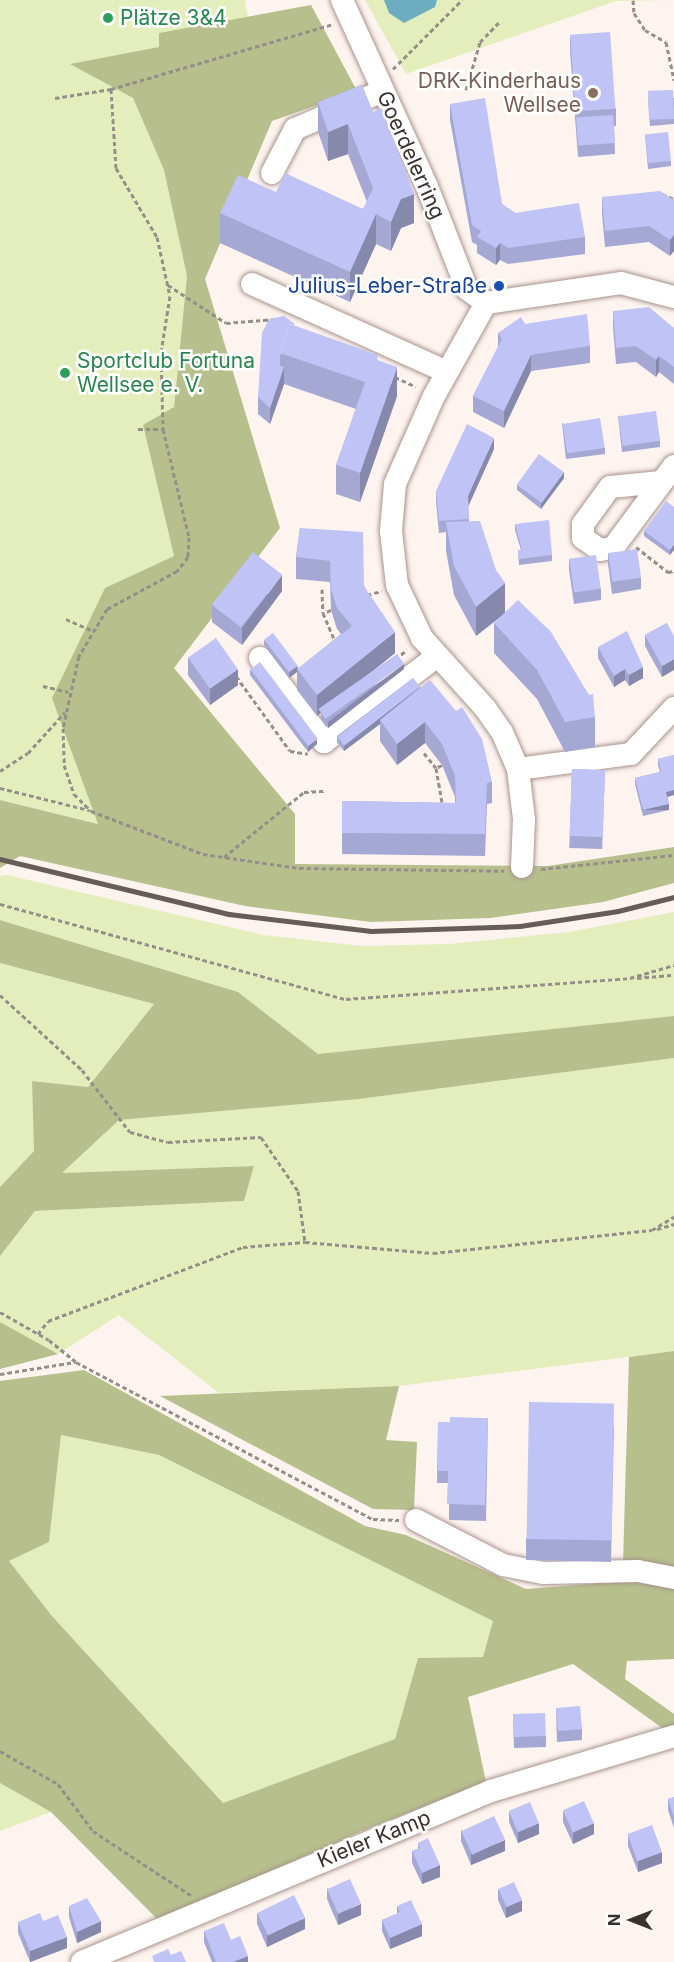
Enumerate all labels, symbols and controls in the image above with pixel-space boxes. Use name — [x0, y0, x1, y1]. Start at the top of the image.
place label: Plätze 3&4 — [120, 5, 227, 31]
marker: Plätze 3&4 — [101, 11, 115, 25]
place label: DRK-Kinderhaus Wellsee — [418, 68, 581, 118]
marker: DRK-Kinderhaus Wellsee — [586, 86, 600, 100]
street label: Goerdelerring — [372, 87, 450, 223]
place label: Julius-Leber-Straße — [288, 273, 487, 299]
marker: Julius-Leber-Straße — [492, 279, 506, 293]
place label: Sportclub Fortuna Wellsee e. V. — [77, 348, 255, 398]
marker: Sportclub Fortuna Wellsee e. V. — [58, 366, 72, 380]
street label: Kieler Kamp — [314, 1805, 434, 1873]
north arrow — [602, 1890, 662, 1950]
text: N — [604, 1914, 624, 1926]

